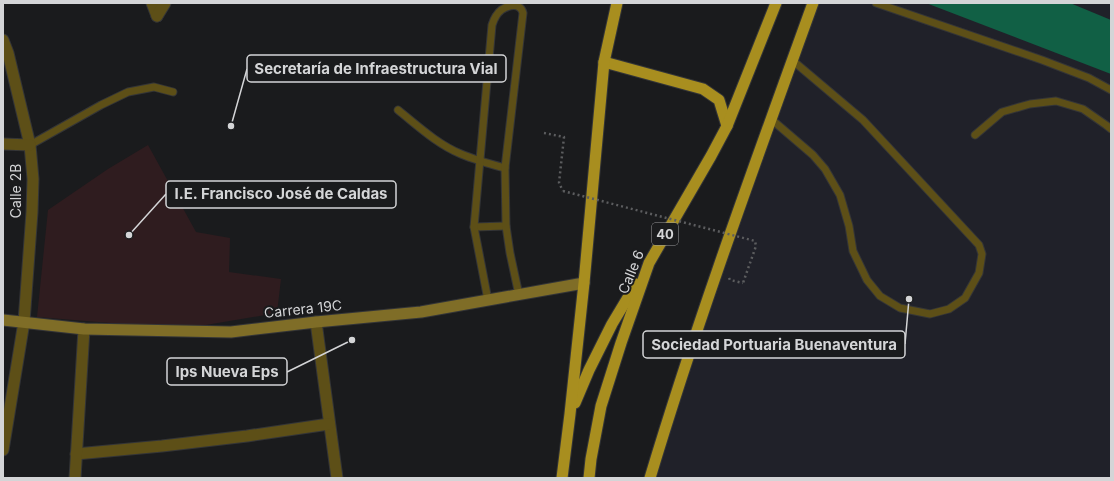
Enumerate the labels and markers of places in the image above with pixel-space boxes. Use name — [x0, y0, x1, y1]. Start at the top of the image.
callout: Secretaría de Infraestructura Vial — [247, 55, 506, 82]
callout: I.E. Francisco José de Caldas — [166, 181, 396, 208]
callout: Sociedad Portuaria Buenaventura — [643, 331, 905, 358]
callout: Ips Nueva Eps — [167, 358, 287, 385]

